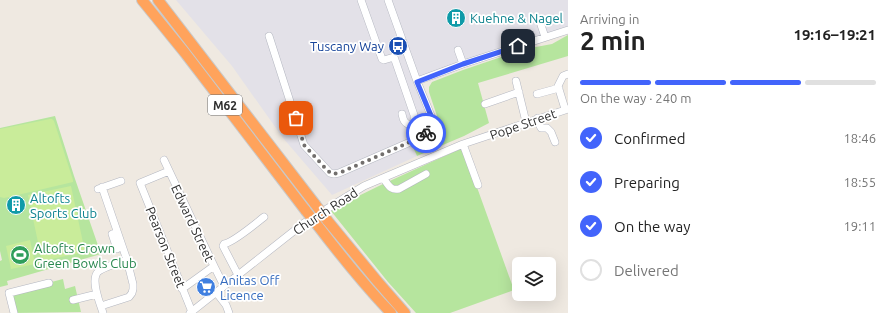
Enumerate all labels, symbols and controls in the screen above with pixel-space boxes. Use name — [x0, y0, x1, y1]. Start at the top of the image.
building icon: Kuehne & Nagel — [445, 7, 467, 29]
place label: Kuehne & Nagel — [470, 11, 564, 25]
text: Arriving in — [580, 12, 639, 26]
text: 2 min — [580, 26, 646, 55]
text: 19:16–19:21 — [793, 26, 876, 43]
pin — [501, 29, 535, 63]
bus stop icon: Tuscany Way — [387, 35, 409, 57]
icon: home — [507, 35, 529, 57]
place label: Tuscany Way — [310, 39, 384, 53]
text: On the way · 240 m — [580, 91, 692, 105]
road number: M62 — [208, 95, 242, 115]
pin — [279, 101, 313, 135]
street label: Pope Street — [488, 106, 558, 142]
icon: bag — [285, 107, 307, 129]
courier — [406, 113, 446, 153]
icon: bike — [415, 122, 437, 144]
icon: check — [580, 127, 602, 149]
text: Confirmed — [614, 130, 686, 147]
text: 18:46 — [843, 131, 876, 145]
icon: check — [580, 171, 602, 193]
text: Preparing — [614, 174, 680, 191]
text: 18:55 — [843, 175, 876, 189]
street label: Edward Street — [169, 182, 217, 264]
street label: Church Road — [290, 185, 360, 237]
place label: Altofts Sports Club — [30, 191, 97, 220]
building icon: Altofts Sports Club — [5, 194, 27, 216]
street label: Pearson Street — [143, 204, 189, 290]
icon: check — [580, 215, 602, 237]
text: On the way — [614, 218, 690, 235]
text: 19:11 — [843, 219, 876, 233]
place label: Altofts Crown Green Bowls Club — [34, 241, 137, 270]
sports icon: Altofts Crown Green Bowls Club — [9, 244, 31, 266]
map controls — [512, 257, 556, 301]
button: layers — [512, 257, 556, 301]
text: Delivered — [614, 262, 679, 279]
place label: Anitas Off Licence — [220, 273, 280, 302]
supermarket icon: Anitas Off Licence — [195, 276, 217, 298]

